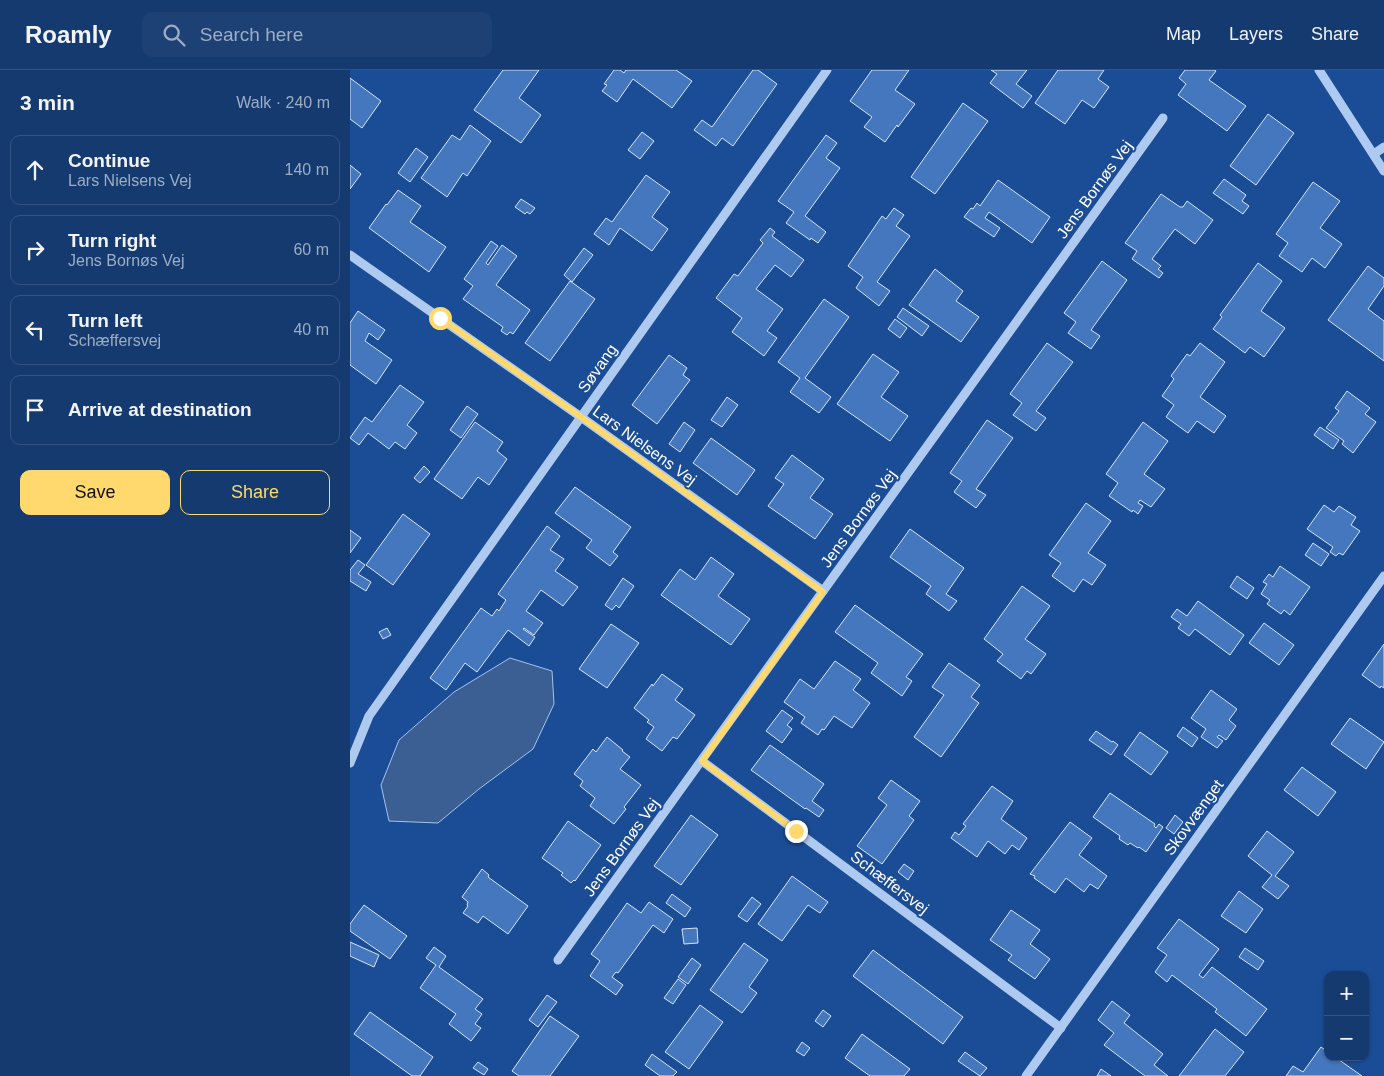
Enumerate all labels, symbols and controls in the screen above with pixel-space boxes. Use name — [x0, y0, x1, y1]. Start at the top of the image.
search box — [142, 12, 492, 57]
text: Roamly — [25, 21, 112, 48]
icon: search — [160, 21, 188, 49]
text: Search here — [200, 24, 303, 45]
text: Map — [1166, 24, 1201, 44]
text: Layers — [1229, 24, 1283, 44]
text: Share — [1311, 24, 1359, 44]
text: 3 min — [20, 91, 75, 114]
text: Walk · 240 m — [236, 94, 330, 111]
street label: Jens Bornøs Vej — [1053, 137, 1136, 241]
text: Continue — [68, 150, 150, 171]
icon: ahead — [21, 156, 49, 184]
text: 140 m — [285, 161, 329, 178]
text: Lars Nielsens Vej — [68, 172, 192, 189]
text: Turn right — [68, 230, 156, 251]
icon: right — [21, 236, 49, 264]
text: 60 m — [293, 241, 329, 258]
text: Jens Bornøs Vej — [68, 252, 185, 269]
route start — [429, 307, 452, 330]
text: Turn left — [68, 310, 143, 331]
icon: left — [21, 316, 49, 344]
text: 40 m — [293, 321, 329, 338]
text: Schæffersvej — [68, 332, 161, 349]
street label: Søvang — [575, 341, 620, 396]
icon: arrive — [21, 396, 49, 424]
text: Arrive at destination — [68, 399, 252, 420]
street label: Lars Nielsens Vej — [590, 402, 700, 489]
street label: Jens Bornøs Vej — [817, 466, 900, 570]
button: Save — [20, 470, 170, 515]
button: Share — [180, 470, 330, 515]
street label: Skovvænget — [1160, 776, 1227, 858]
street label: Jens Bornøs Vej — [580, 795, 663, 899]
route end — [785, 820, 808, 843]
street label: Schæffersvej — [847, 848, 932, 917]
map controls — [1324, 971, 1369, 1061]
button: + — [1324, 971, 1369, 1016]
button: − — [1324, 1016, 1369, 1061]

